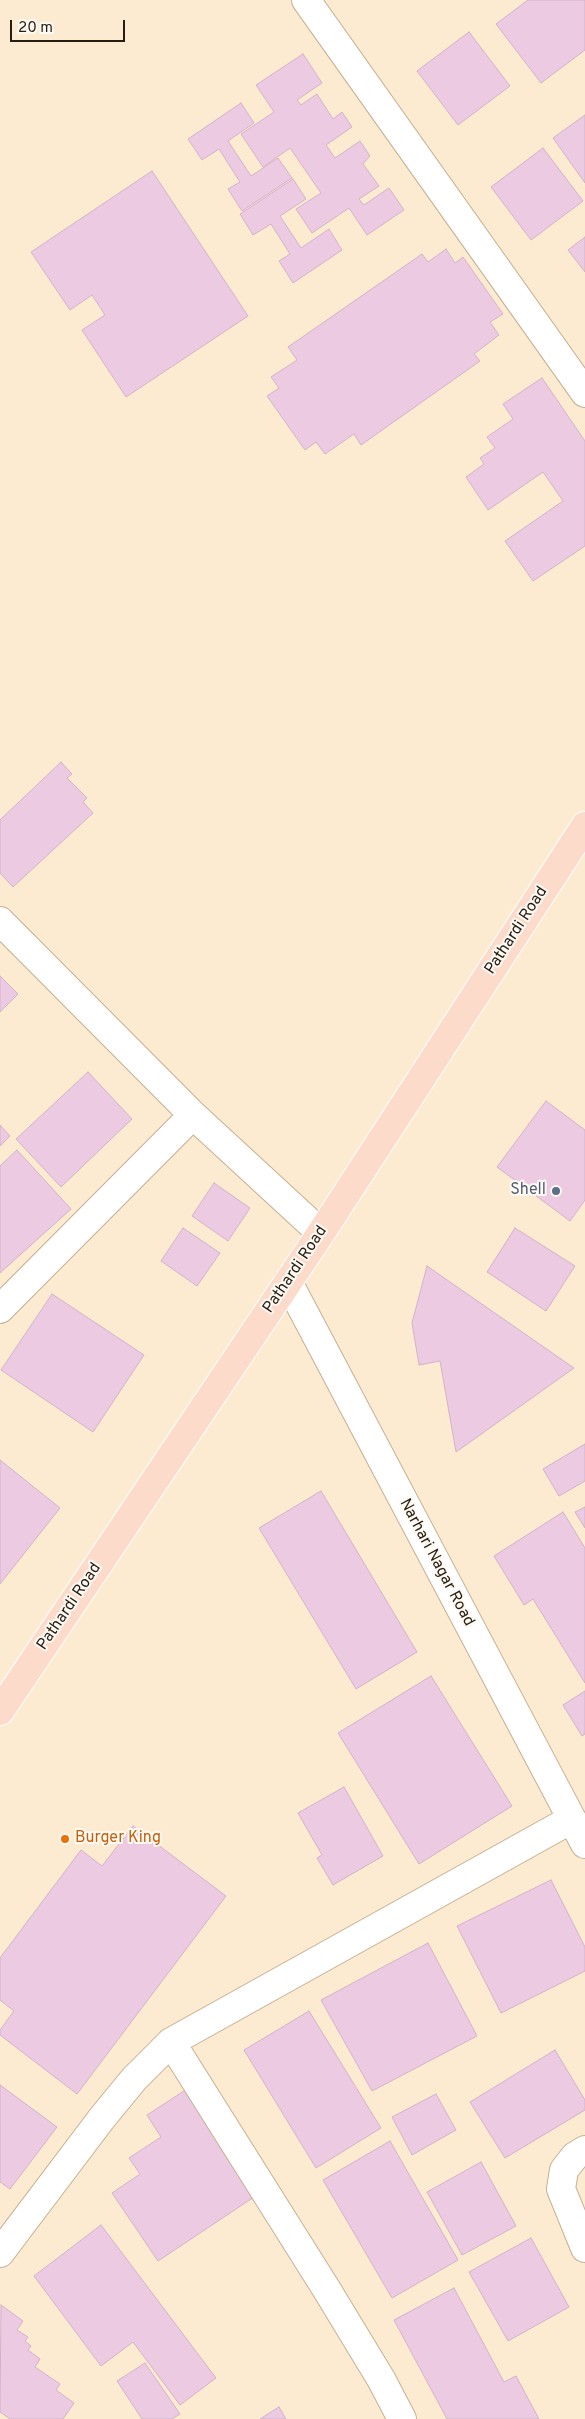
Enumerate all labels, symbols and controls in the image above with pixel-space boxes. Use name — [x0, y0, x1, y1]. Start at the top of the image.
scale bar — [12, 10, 128, 42]
text: 20 m — [18, 19, 53, 38]
street label: Pathardi Road — [481, 883, 553, 979]
place label: Shell — [510, 1181, 546, 1201]
marker: Shell — [550, 1185, 562, 1197]
street label: Pathardi Road — [260, 1223, 332, 1317]
street label: Narhari Nagar Road — [394, 1496, 478, 1630]
street label: Pathardi Road — [34, 1560, 106, 1654]
place label: Burger King — [75, 1829, 161, 1849]
marker: Burger King — [59, 1833, 71, 1845]

